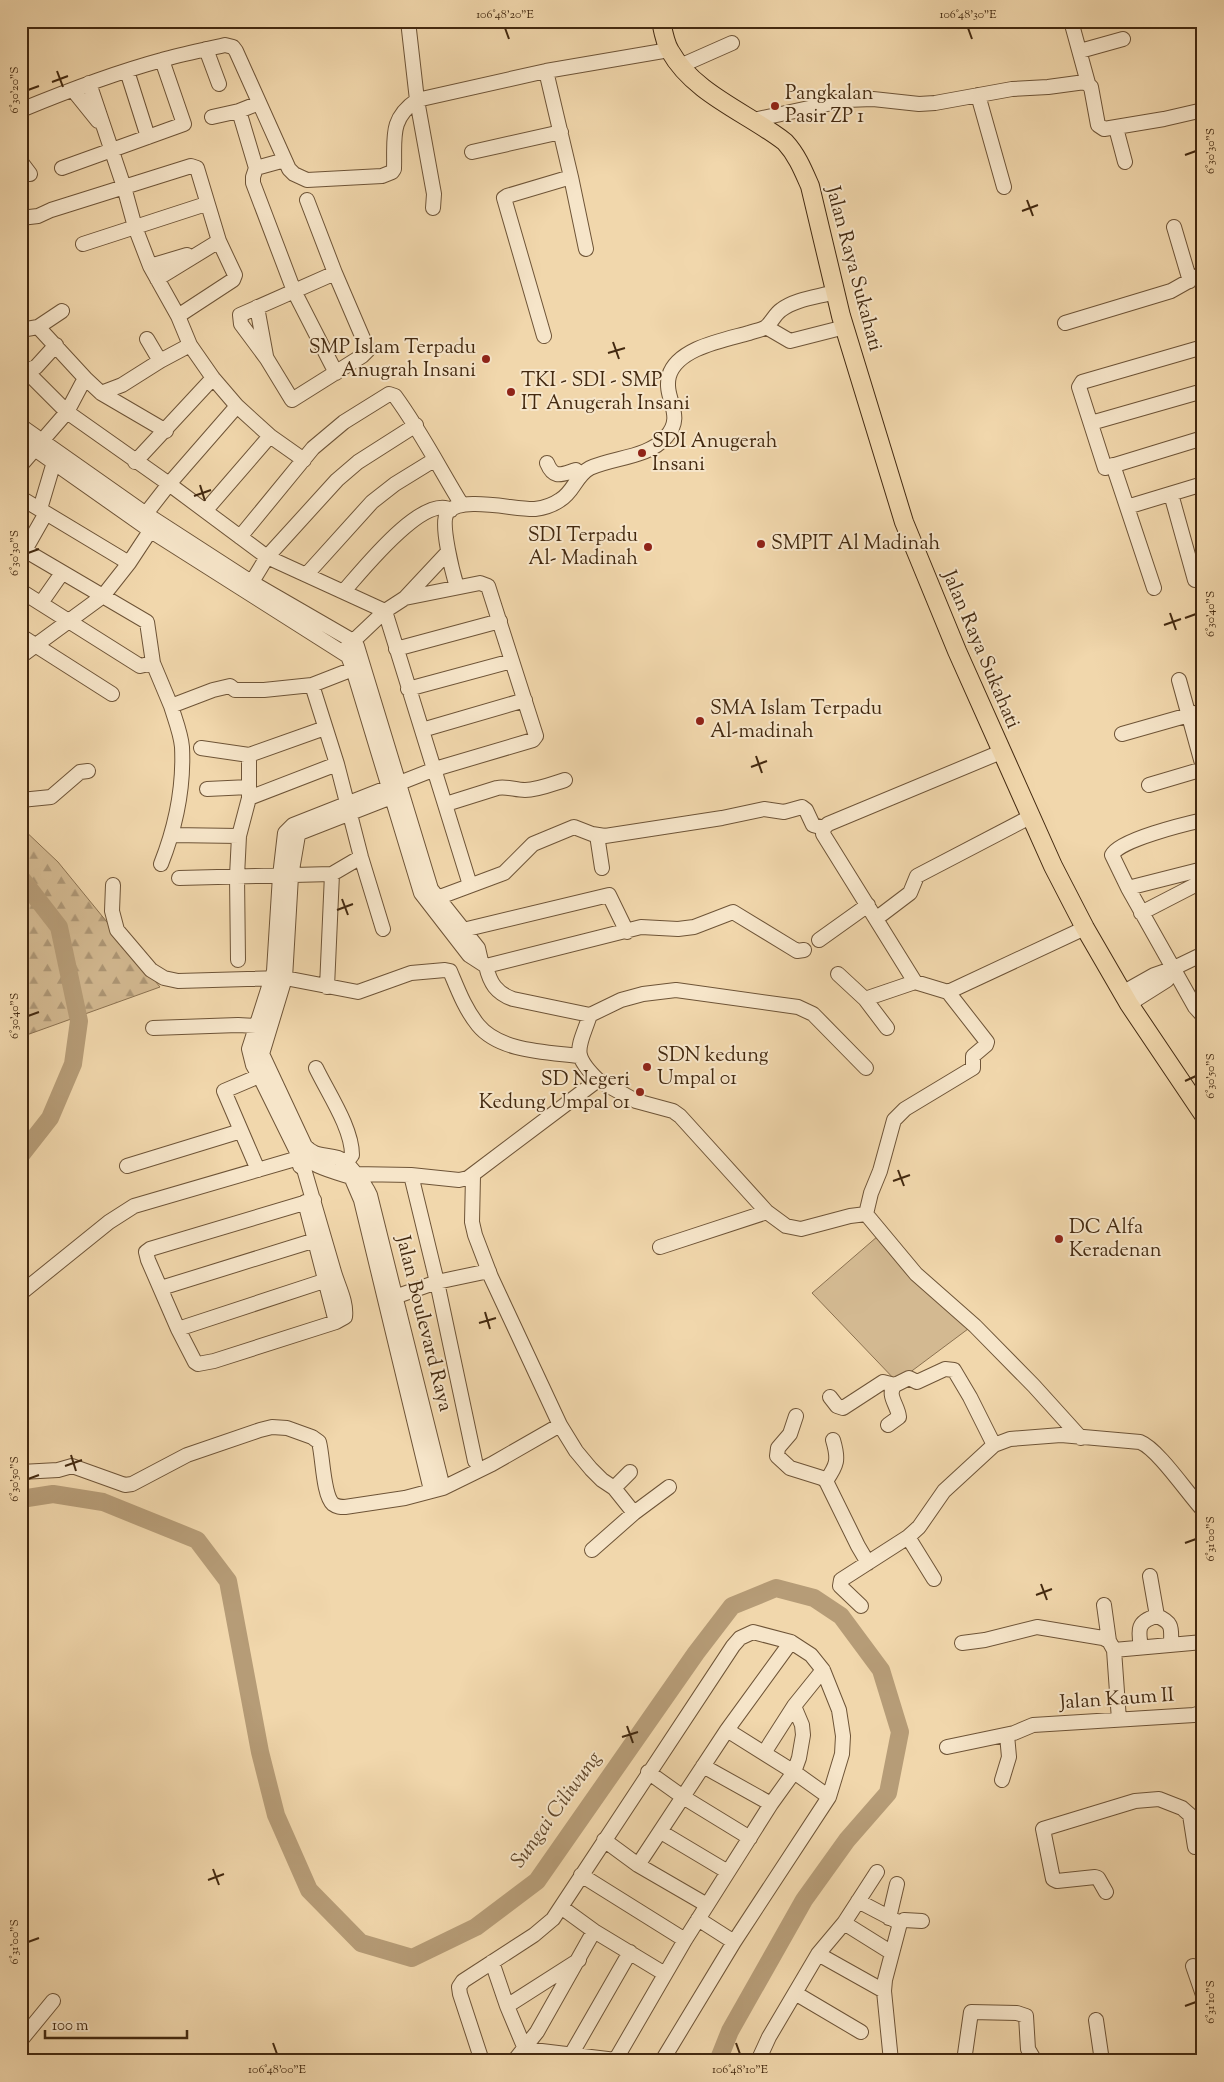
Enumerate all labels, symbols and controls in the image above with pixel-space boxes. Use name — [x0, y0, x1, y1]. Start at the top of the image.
text: 106°48'20"E — [476, 6, 535, 24]
text: 106°48'30"E — [940, 6, 997, 24]
text: 6°30'20"S — [6, 67, 24, 113]
place label: Pangkalan Pasir ZP 1 — [785, 80, 874, 132]
marker: Pangkalan Pasir ZP 1 — [769, 100, 781, 112]
text: 6°30'30"S — [1202, 128, 1220, 174]
street label: Jalan Raya Sukahati — [817, 182, 889, 355]
place label: SMP Islam Terpadu Anugrah Insani — [309, 334, 476, 386]
marker: SMP Islam Terpadu Anugrah Insani — [480, 353, 492, 365]
place label: TKI - SDI - SMP IT Anugerah Insani — [521, 367, 690, 419]
marker: TKI - SDI - SMP IT Anugerah Insani — [505, 386, 517, 398]
place label: SDI Anugerah Insani — [652, 428, 778, 480]
marker: SDI Anugerah Insani — [636, 447, 648, 459]
place label: SDI Terpadu Al- Madinah — [528, 522, 638, 574]
text: 6°30'30"S — [6, 530, 24, 576]
place label: SMPIT Al Madinah — [771, 530, 941, 559]
marker: SMPIT Al Madinah — [755, 538, 767, 550]
marker: SDI Terpadu Al- Madinah — [642, 541, 654, 553]
street label: Jalan Raya Sukahati — [933, 565, 1027, 734]
text: 6°30'40"S — [1202, 591, 1220, 637]
place label: SMA Islam Terpadu Al-madinah — [710, 695, 883, 747]
marker: SMA Islam Terpadu Al-madinah — [694, 715, 706, 727]
text: 6°30'40"S — [6, 993, 24, 1039]
place label: SDN kedung Umpal 01 — [657, 1042, 769, 1094]
text: 6°30'50"S — [1202, 1053, 1220, 1099]
marker: SDN kedung Umpal 01 — [641, 1061, 653, 1073]
place label: SD Negeri Kedung Umpal 01 — [479, 1066, 630, 1118]
marker: SD Negeri Kedung Umpal 01 — [634, 1086, 646, 1098]
place label: DC Alfa Keradenan — [1069, 1214, 1162, 1266]
street label: Jalan Boulevard Raya — [387, 1232, 459, 1415]
marker: DC Alfa Keradenan — [1053, 1233, 1065, 1245]
text: 6°30'50"S — [6, 1456, 24, 1502]
text: 6°31'00"S — [1202, 1516, 1220, 1562]
street label: Jalan Kaum II — [1058, 1682, 1176, 1719]
water label: Sungai Ciliwung — [504, 1745, 610, 1875]
text: 6°31'00"S — [6, 1919, 24, 1965]
text: 6°31'10"S — [1202, 1980, 1220, 2024]
scale bar — [45, 2007, 188, 2039]
text: 100 m — [52, 2016, 89, 2037]
text: 106°48'00"E — [248, 2061, 307, 2079]
text: 106°48'10"E — [712, 2061, 769, 2079]

